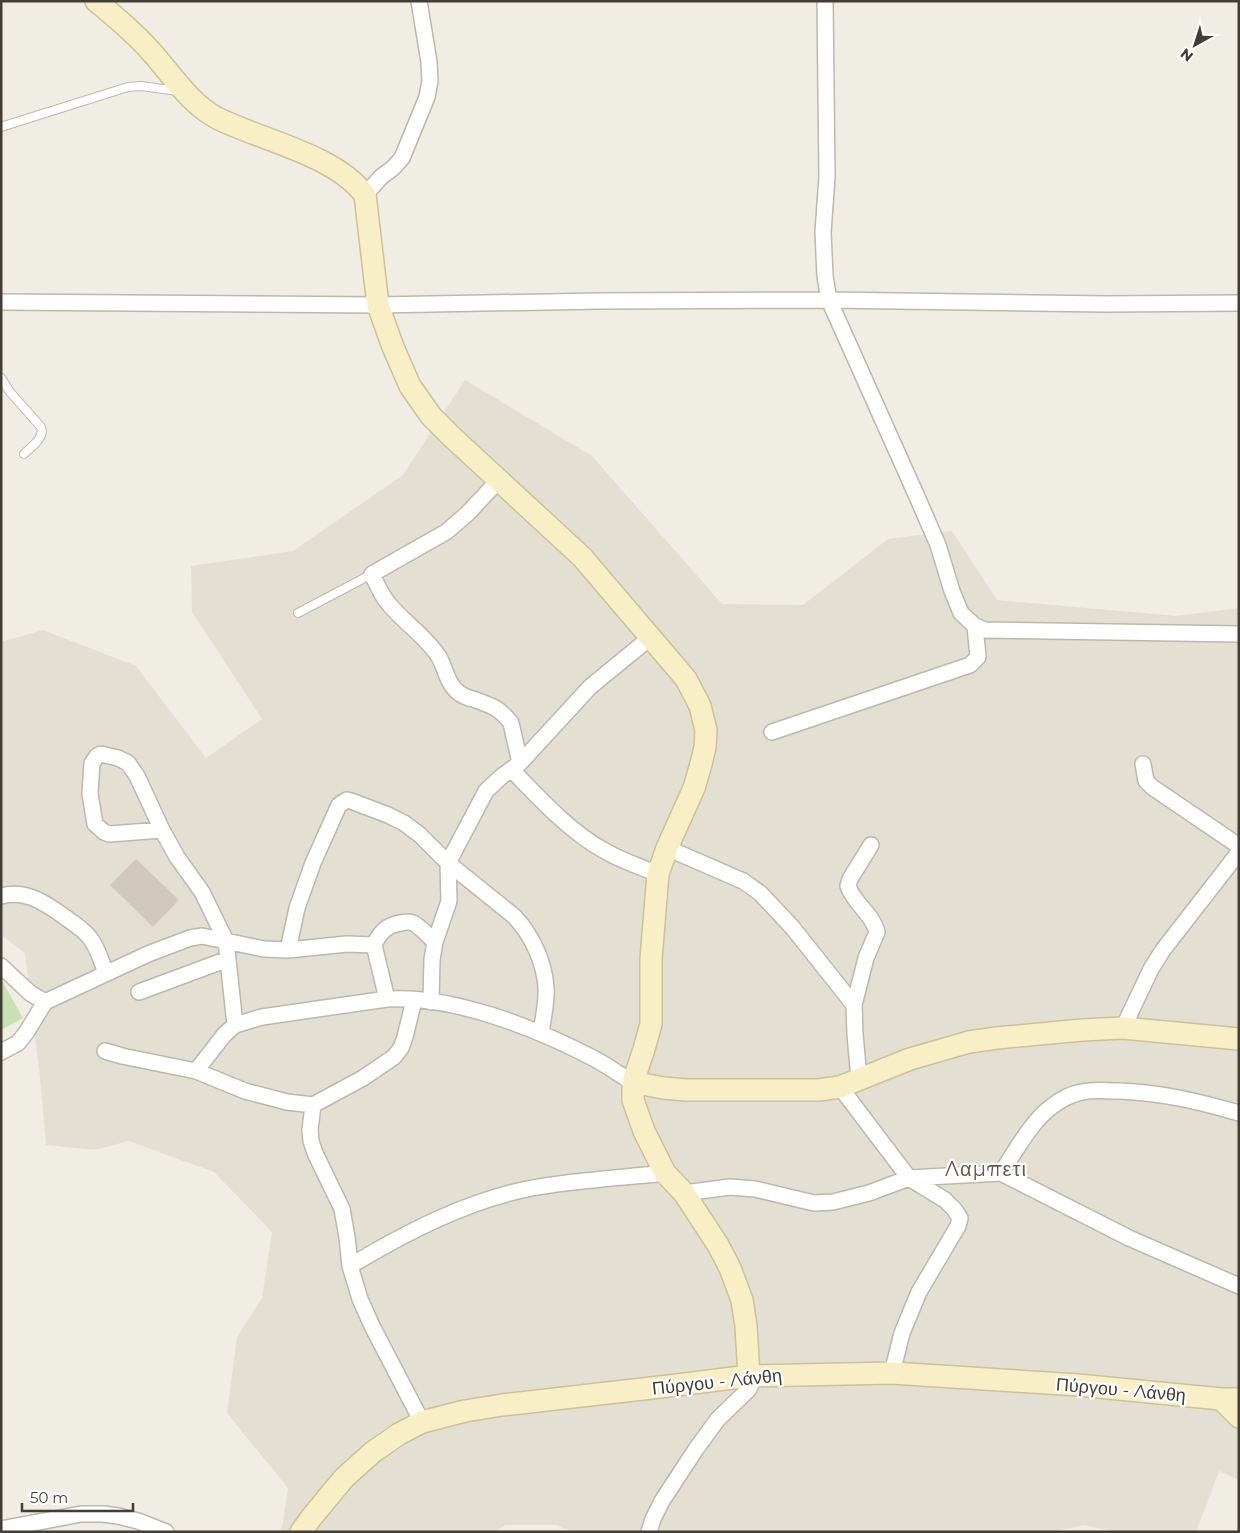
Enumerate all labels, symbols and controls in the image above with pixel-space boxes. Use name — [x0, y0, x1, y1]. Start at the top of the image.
north arrow — [1170, 20, 1220, 70]
text: N — [1177, 45, 1197, 66]
district label: Λαμπετι — [945, 1157, 1027, 1181]
street label: Πύργου - Λάνθη — [651, 1364, 783, 1400]
street label: Πύργου - Λάνθη — [1055, 1373, 1187, 1407]
scale bar — [22, 1480, 134, 1512]
text: 50 m — [30, 1488, 68, 1507]

